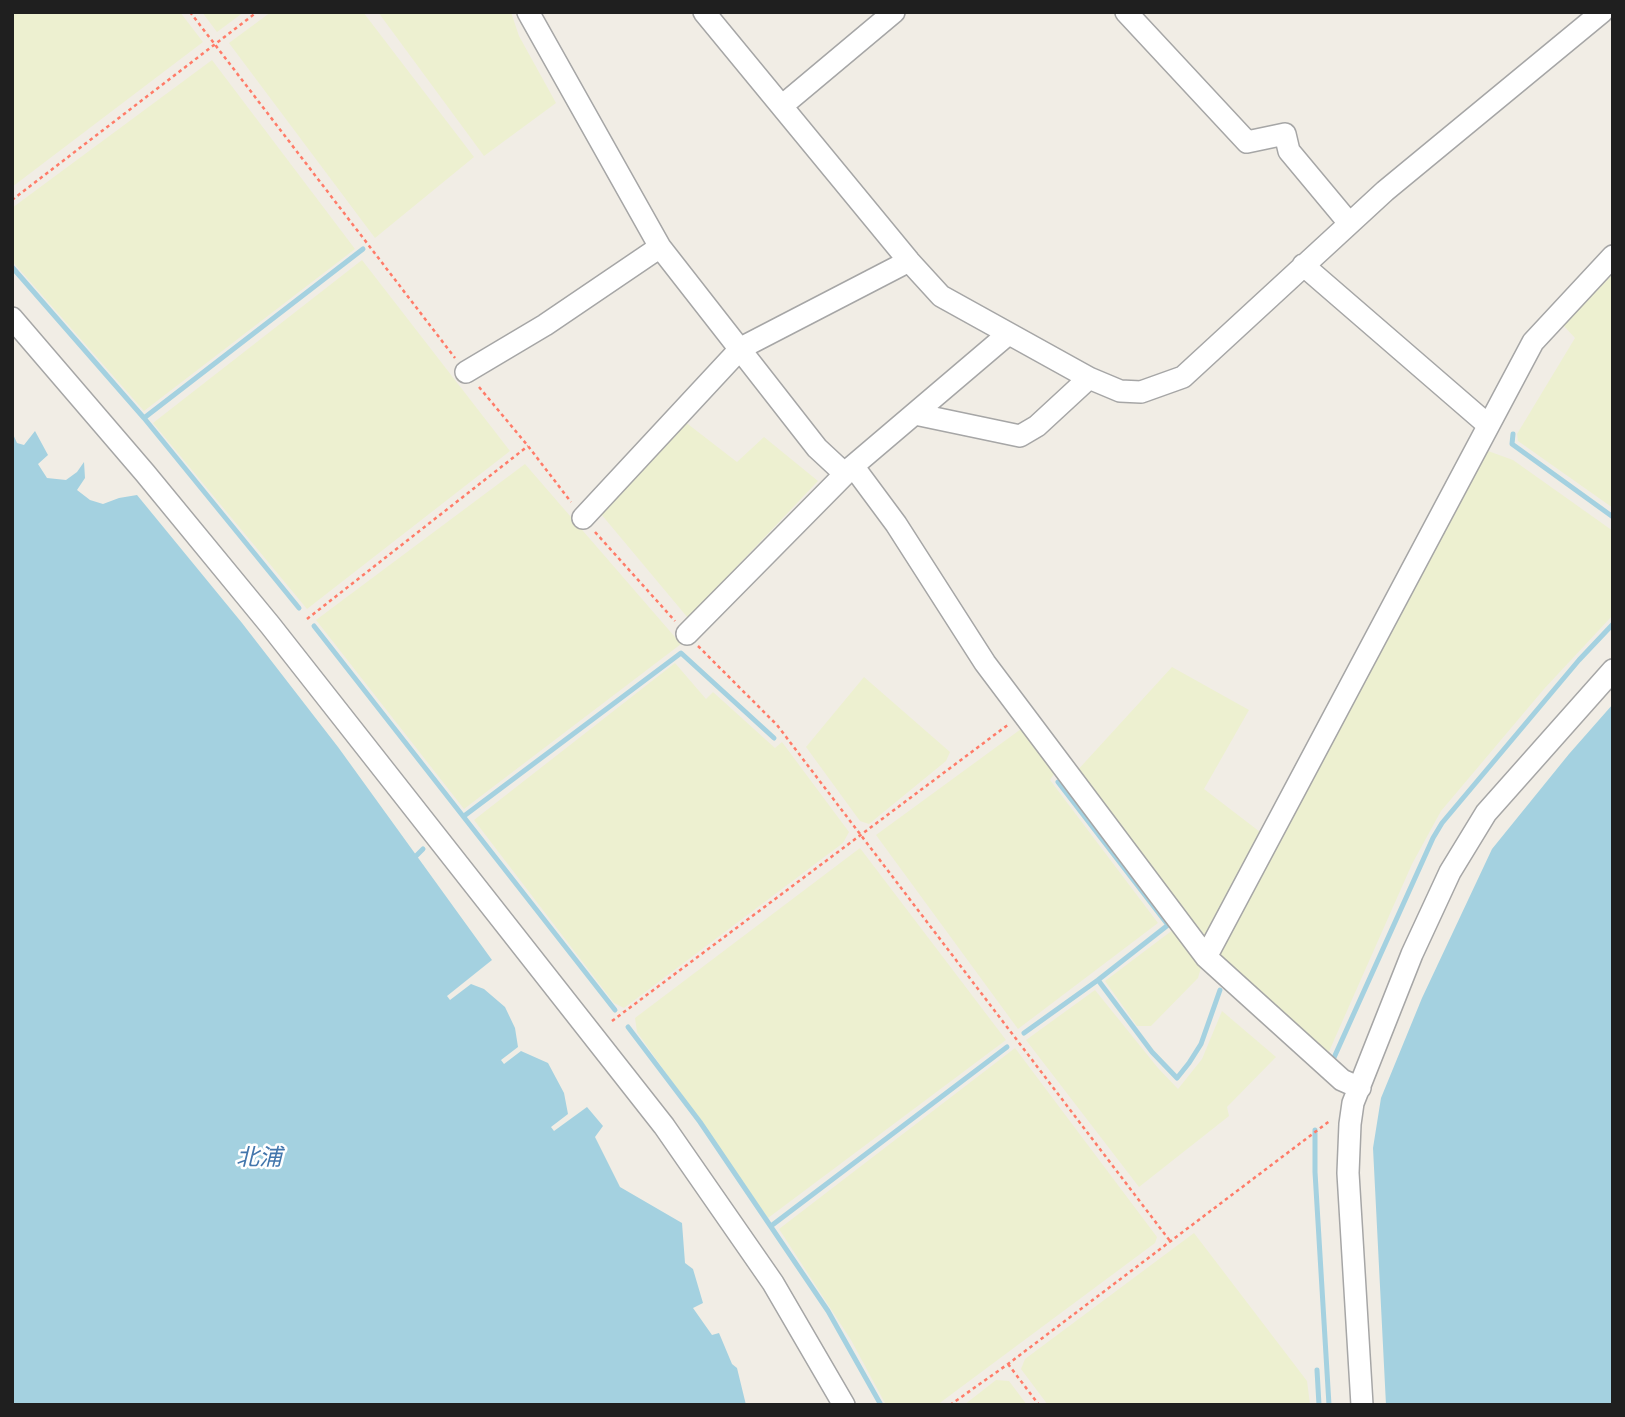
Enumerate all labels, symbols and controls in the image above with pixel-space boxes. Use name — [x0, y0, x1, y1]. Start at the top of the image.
water label: 北浦 — [236, 1143, 282, 1171]

